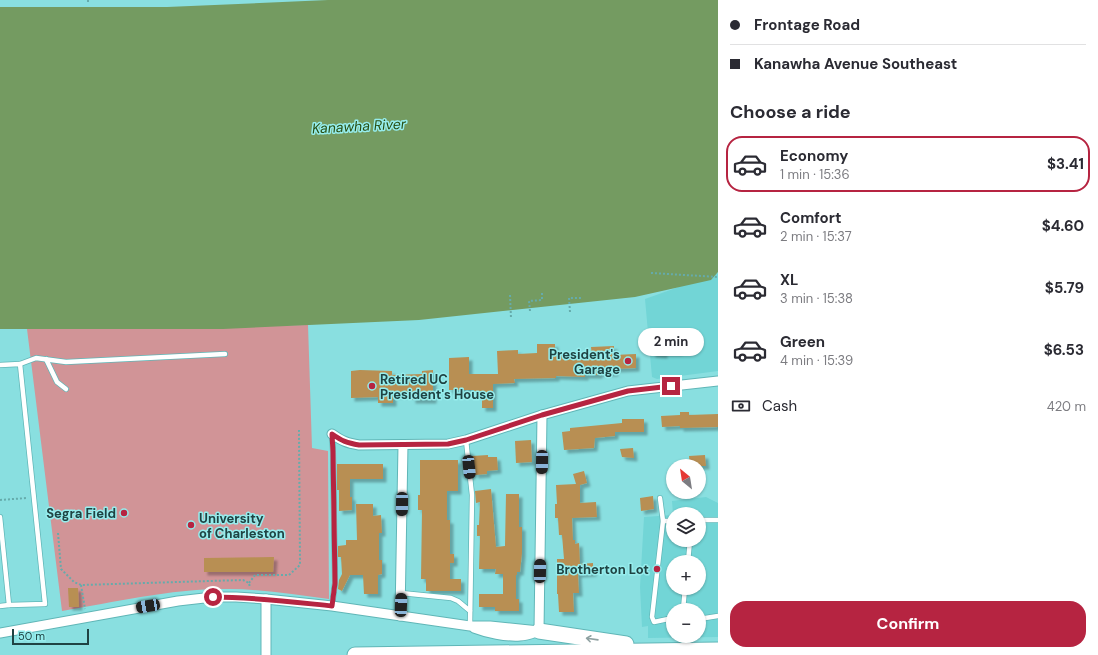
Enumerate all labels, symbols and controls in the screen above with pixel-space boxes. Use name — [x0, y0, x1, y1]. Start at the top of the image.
text: Frontage Road — [754, 15, 860, 35]
text: Kanawha Avenue Southeast — [754, 54, 957, 74]
text: Choose a ride — [730, 100, 851, 124]
water label: Kanawha River — [312, 115, 407, 137]
icon: car — [732, 146, 768, 182]
text: Economy — [780, 146, 848, 166]
text: $3.41 — [1047, 154, 1084, 174]
text: 1 min · 15:36 — [780, 166, 850, 183]
icon: car — [732, 208, 768, 244]
text: Comfort — [780, 208, 841, 228]
text: $4.60 — [1042, 216, 1084, 236]
text: 2 min · 15:37 — [780, 228, 852, 245]
icon: car — [732, 270, 768, 306]
text: XL — [780, 270, 798, 290]
text: $5.79 — [1045, 278, 1084, 298]
text: 3 min · 15:38 — [780, 290, 853, 307]
callout: 2 min — [638, 328, 704, 356]
icon: car — [732, 332, 768, 368]
text: Green — [780, 332, 825, 352]
text: 2 min — [654, 333, 688, 350]
text: $6.53 — [1044, 340, 1084, 360]
place label: President's Garage — [549, 346, 620, 378]
text: 4 min · 15:39 — [780, 352, 853, 369]
marker: President's Garage — [623, 356, 633, 366]
place label: Retired UC President's House — [380, 371, 494, 403]
route end — [662, 377, 680, 395]
marker: Retired UC President's House — [367, 381, 377, 391]
icon: cash — [730, 395, 752, 417]
text: Cash — [762, 396, 797, 416]
text: 420 m — [1047, 398, 1086, 415]
car — [536, 450, 548, 474]
car — [462, 454, 476, 480]
north arrow — [666, 459, 706, 499]
map controls — [666, 459, 706, 643]
car — [396, 492, 408, 516]
place label: Segra Field — [46, 505, 116, 522]
button: layers — [666, 507, 706, 547]
marker: Segra Field — [119, 508, 129, 518]
place label: University of Charleston — [199, 510, 285, 542]
marker: University of Charleston — [186, 520, 196, 530]
button: + — [666, 555, 706, 595]
car — [534, 559, 546, 583]
place label: Brotherton Lot — [556, 561, 649, 578]
marker: Brotherton Lot — [652, 564, 662, 574]
route start — [204, 588, 222, 606]
car — [395, 593, 407, 617]
car — [135, 598, 161, 614]
button: Confirm — [730, 601, 1086, 647]
button: − — [666, 603, 706, 643]
scale bar — [12, 627, 89, 646]
text: 50 m — [18, 629, 45, 643]
one-way arrow — [586, 635, 599, 643]

